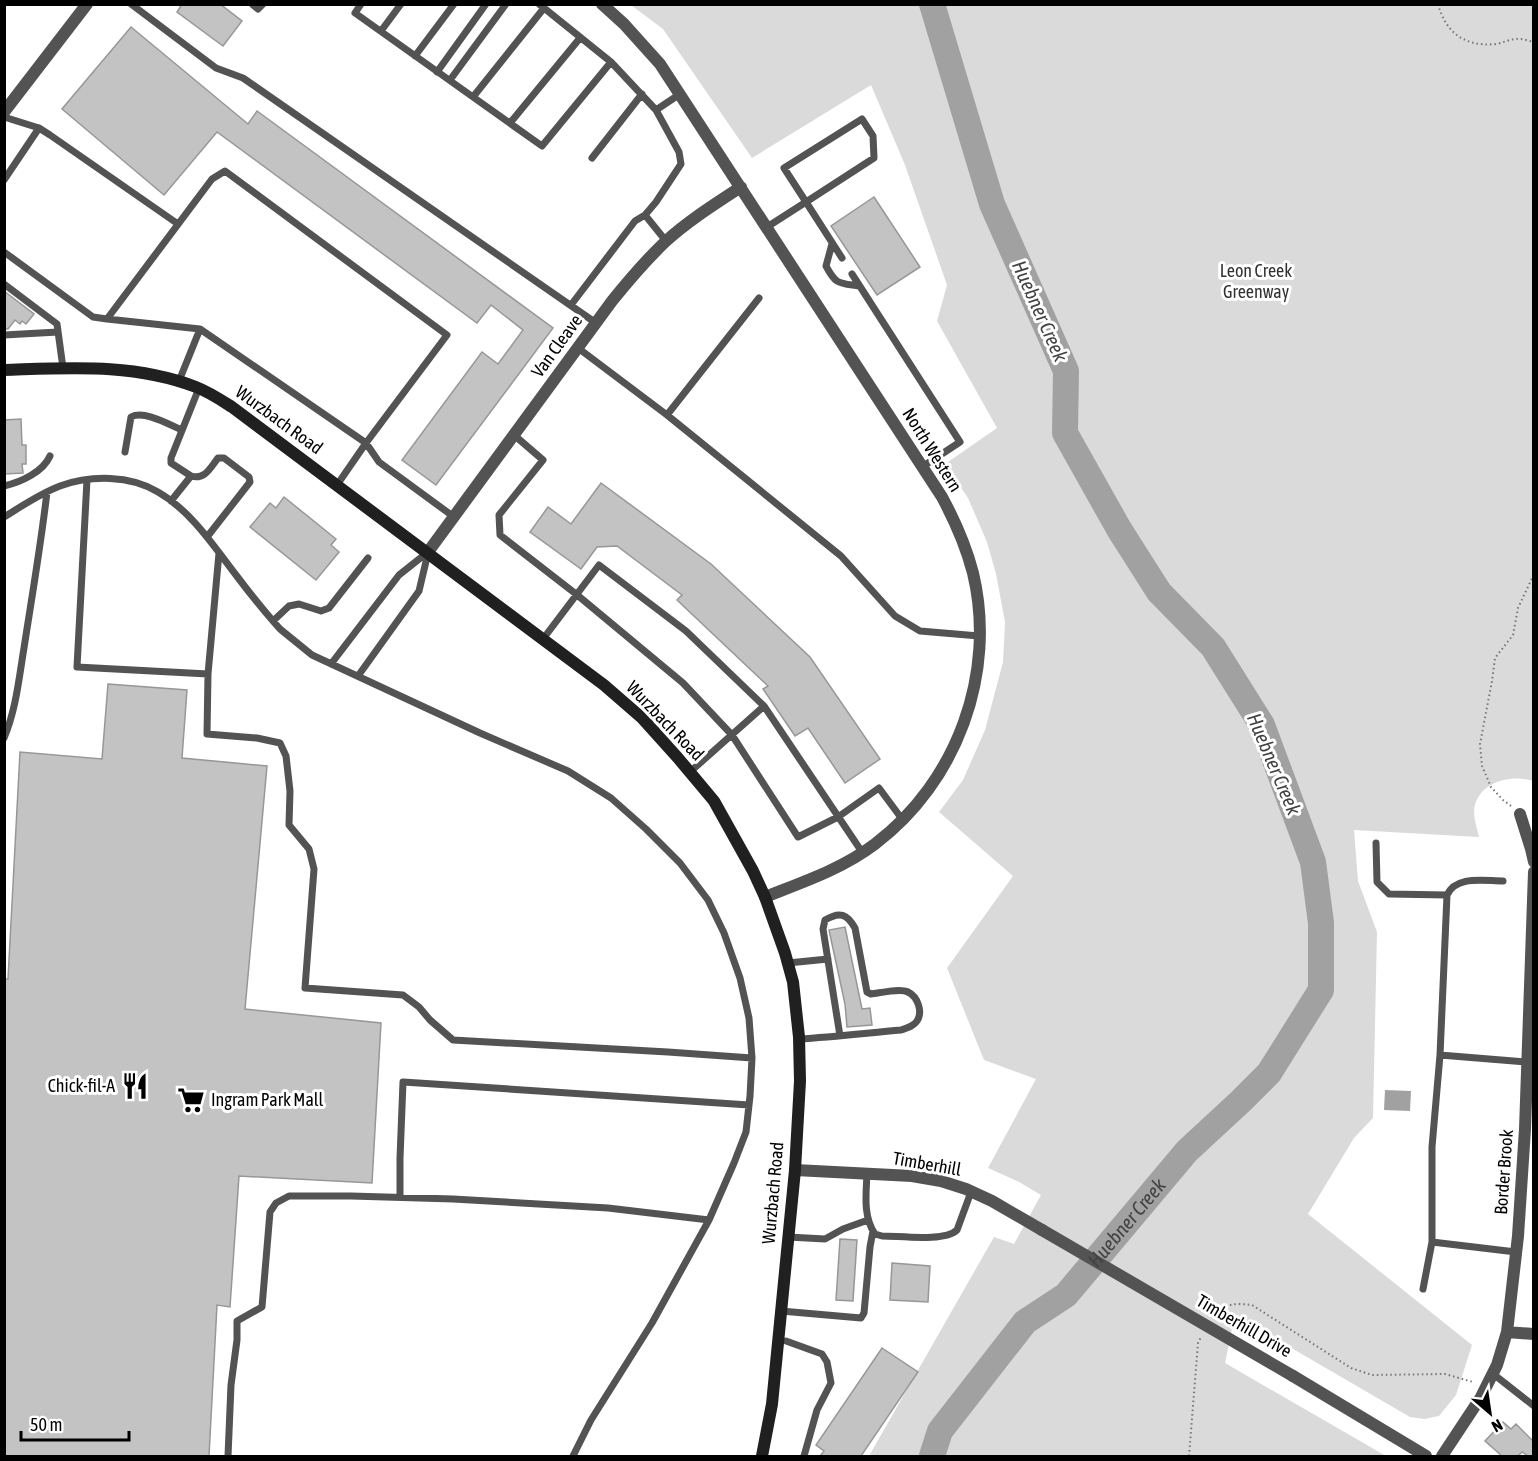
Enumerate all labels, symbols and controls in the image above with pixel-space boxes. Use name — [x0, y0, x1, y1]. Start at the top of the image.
water label: Huebner Creek — [1008, 257, 1073, 365]
park label: Leon Creek Greenway — [1220, 260, 1292, 302]
street label: Van Cleave — [527, 310, 586, 381]
street label: Wurzbach Road — [232, 381, 327, 458]
street label: North Western — [898, 404, 966, 496]
street label: Wurzbach Road — [622, 677, 708, 765]
water label: Huebner Creek — [1243, 710, 1306, 818]
restaurant icon: Chick-fil-A — [120, 1071, 150, 1101]
place label: Chick-fil-A — [48, 1075, 115, 1096]
supermarket icon: Ingram Park Mall — [176, 1085, 206, 1115]
place label: Ingram Park Mall — [211, 1089, 324, 1110]
street label: Border Brook — [1490, 1129, 1517, 1215]
street label: Wurzbach Road — [758, 1141, 787, 1245]
street label: Timberhill — [891, 1147, 963, 1180]
water label: Huebner Creek — [1083, 1173, 1170, 1271]
street label: Timberhill Drive — [1193, 1290, 1296, 1361]
north arrow — [1460, 1383, 1520, 1443]
scale bar — [21, 1404, 129, 1442]
text: 50 m — [30, 1414, 62, 1435]
text: N — [1489, 1416, 1506, 1436]

